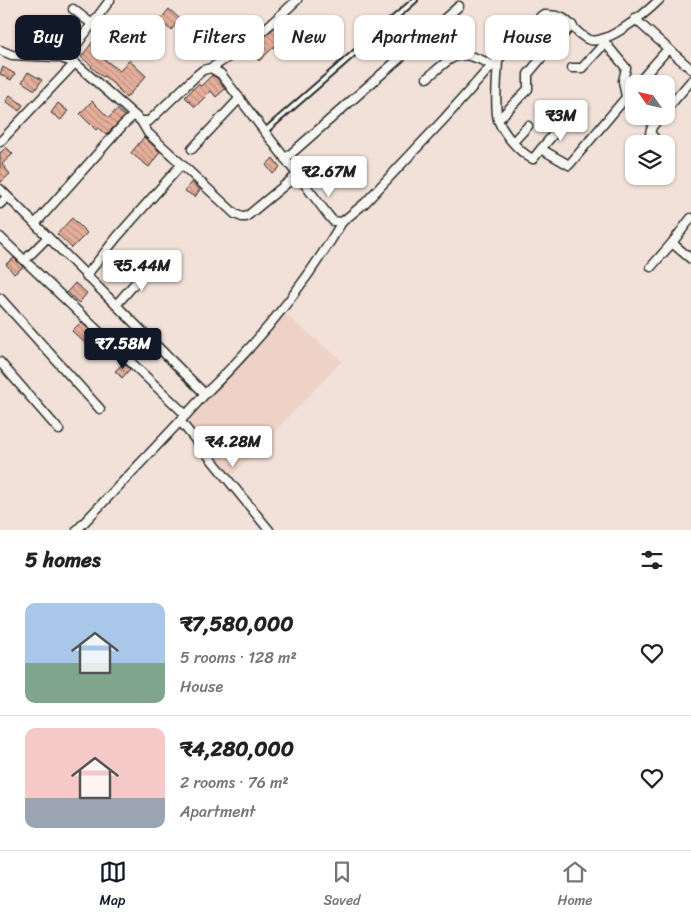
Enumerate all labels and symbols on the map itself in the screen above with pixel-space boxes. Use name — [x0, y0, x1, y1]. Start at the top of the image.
north arrow — [625, 75, 675, 125]
pin: ₹3M — [537, 100, 585, 142]
pin: ₹2.67M — [288, 156, 370, 198]
pin: ₹5.44M — [101, 250, 183, 292]
pin: ₹7.58M — [82, 328, 164, 370]
pin: ₹4.28M — [192, 426, 274, 468]

